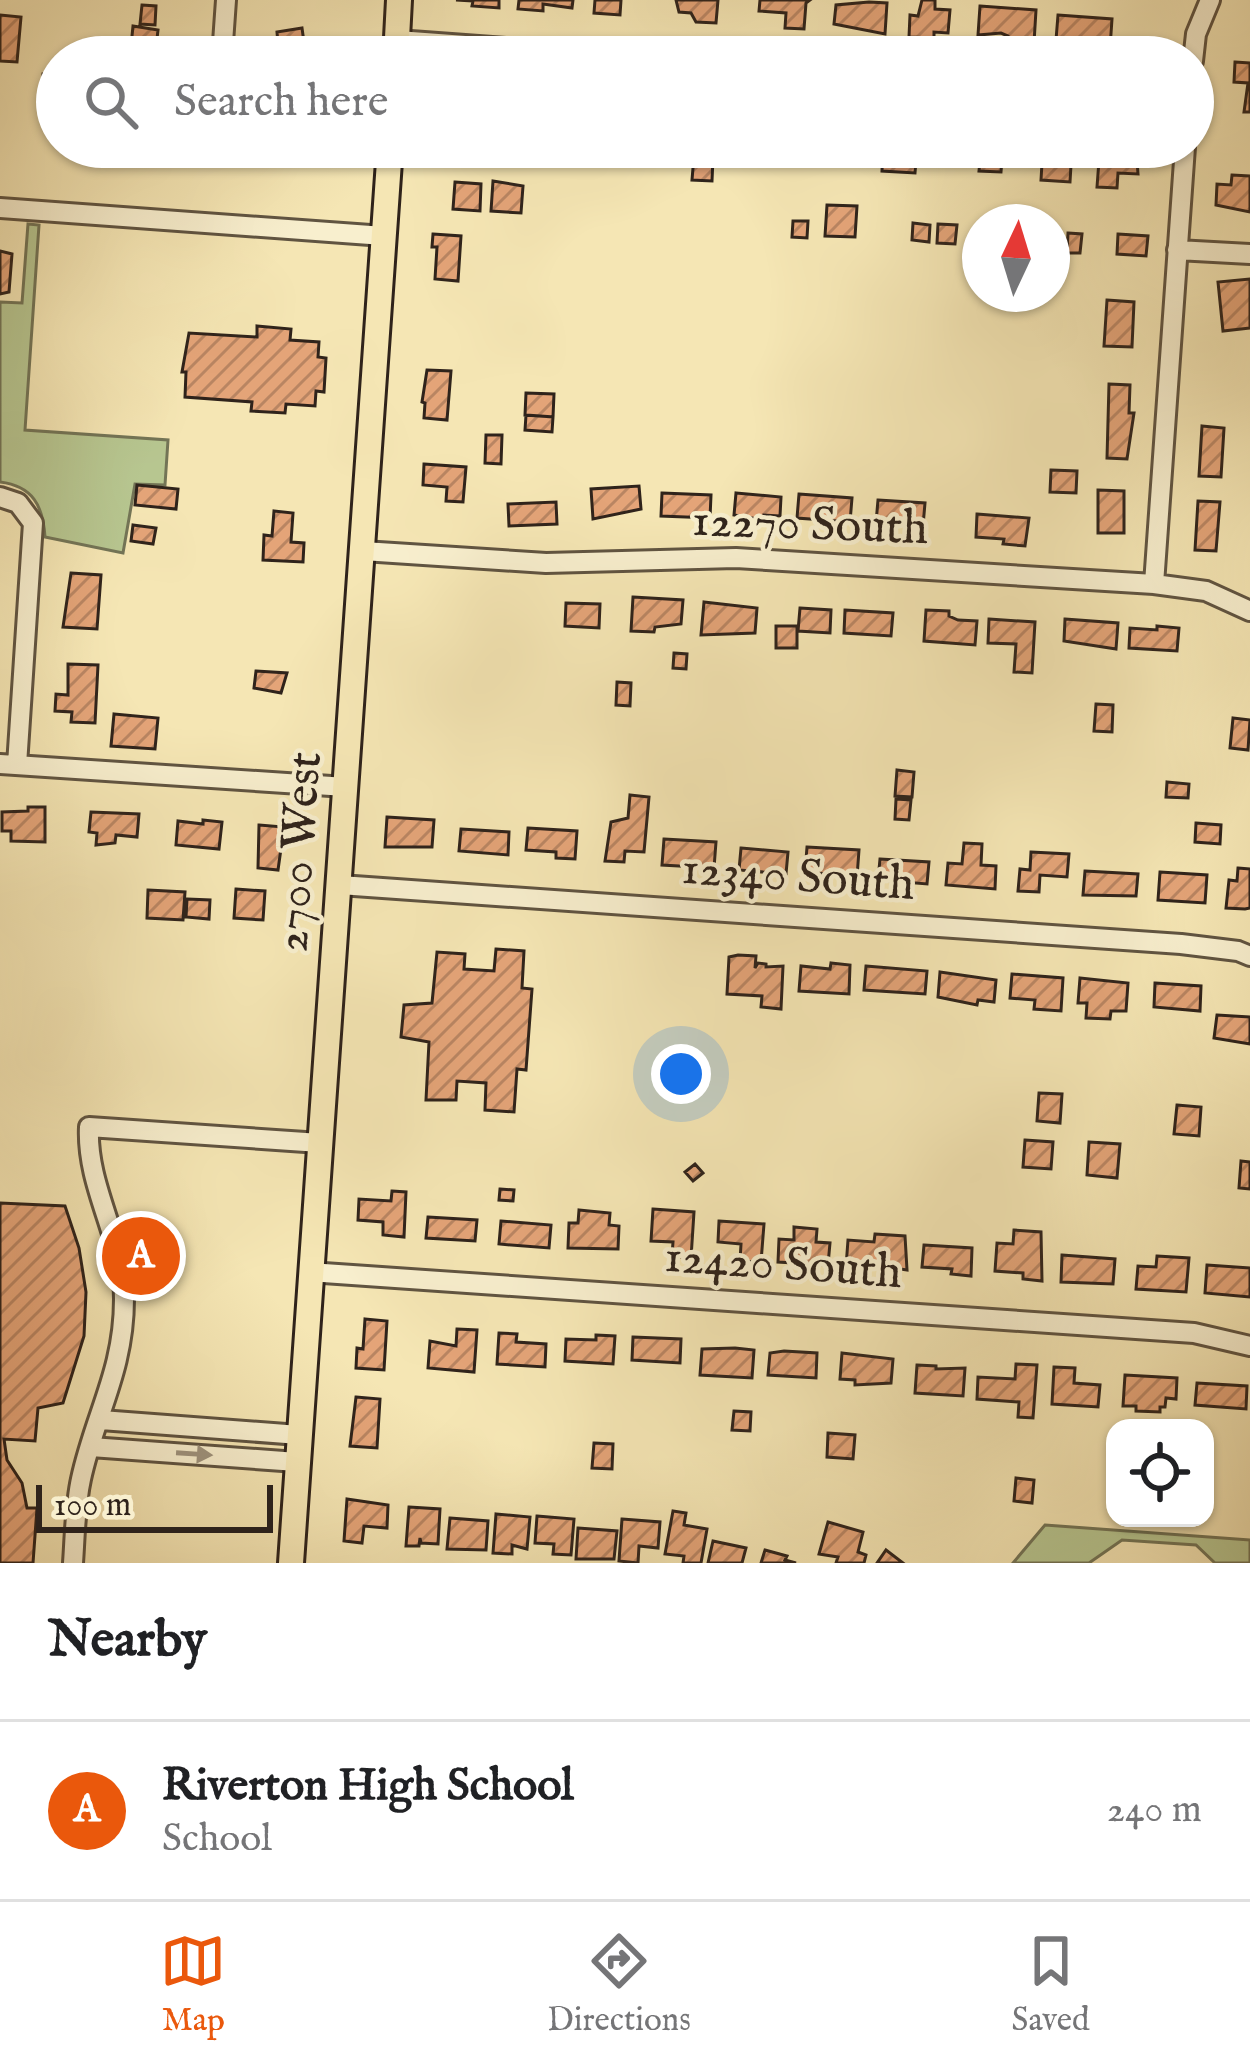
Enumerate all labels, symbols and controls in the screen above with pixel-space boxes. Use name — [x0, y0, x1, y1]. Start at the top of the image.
search box — [36, 36, 1214, 168]
icon: search — [78, 69, 144, 135]
text: Search here — [174, 74, 388, 131]
north arrow — [962, 204, 1070, 312]
street label: 12270 South — [691, 492, 929, 560]
street label: 2700 West — [263, 750, 337, 954]
street label: 12340 South — [680, 840, 917, 916]
your location — [651, 1044, 711, 1104]
pin: A — [102, 1211, 180, 1301]
street label: 12420 South — [662, 1228, 904, 1304]
map controls — [1106, 1419, 1214, 1527]
button: locate — [1106, 1419, 1214, 1527]
one-way arrow — [176, 1445, 213, 1464]
scale bar — [36, 1479, 273, 1532]
text: 100 m — [54, 1485, 131, 1527]
text: Nearby — [48, 1609, 207, 1674]
text: Riverton High School — [162, 1758, 574, 1815]
text: A — [74, 1786, 100, 1835]
text: 240 m — [1107, 1786, 1202, 1835]
text: School — [162, 1815, 272, 1864]
tab: Map — [160, 1928, 226, 2042]
tab: Directions — [547, 1928, 691, 2042]
tab: Saved — [1012, 1928, 1090, 2042]

